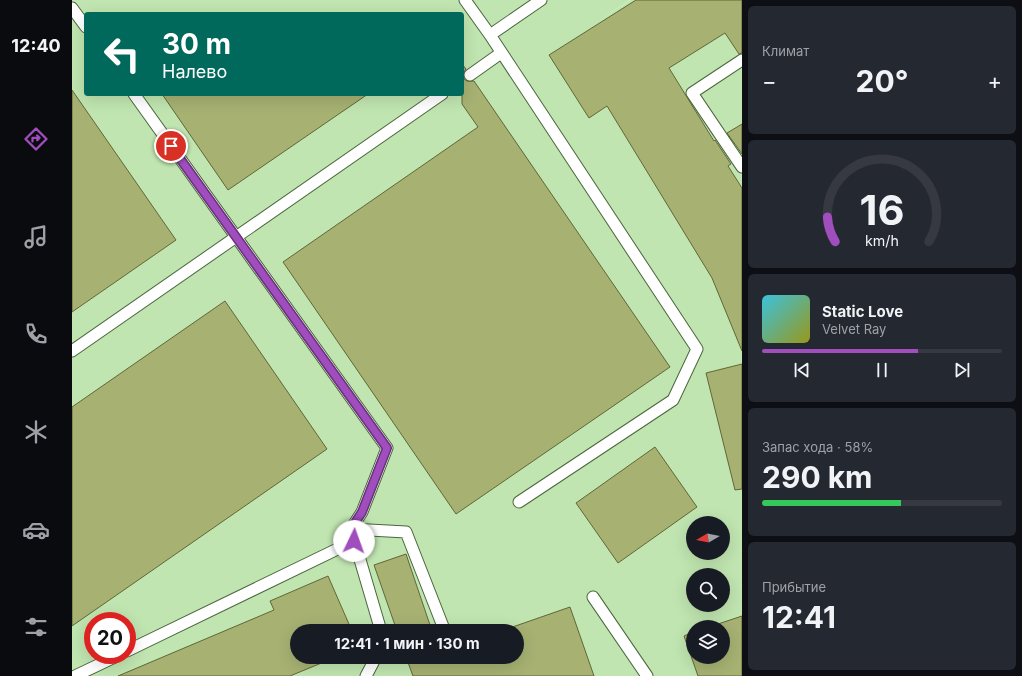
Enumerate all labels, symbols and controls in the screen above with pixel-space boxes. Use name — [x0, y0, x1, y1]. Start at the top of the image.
text: 30 m — [162, 27, 231, 61]
icon: left — [96, 28, 148, 80]
text: 12:40 — [11, 35, 61, 56]
text: Климат — [762, 43, 809, 59]
text: Налево — [162, 61, 227, 82]
text: 20° — [856, 63, 908, 99]
text: − — [762, 68, 777, 94]
text: + — [987, 68, 1002, 94]
icon: directions — [22, 125, 50, 153]
pin — [154, 129, 188, 163]
icon: arrive — [160, 135, 182, 157]
text: 16 — [860, 185, 904, 235]
icon: music — [22, 223, 50, 251]
text: km/h — [865, 232, 899, 249]
text: Static Love — [822, 302, 903, 321]
icon: phone — [22, 320, 50, 348]
text: Velvet Ray — [822, 321, 886, 337]
icon: previous — [791, 359, 813, 381]
icon: pause — [871, 359, 893, 381]
icon: next — [951, 359, 973, 381]
icon: climate — [22, 418, 50, 446]
text: Запас хода · 58% — [762, 439, 873, 455]
text: 290 km — [762, 459, 873, 495]
icon: car — [22, 516, 50, 544]
north arrow — [686, 516, 730, 560]
map controls — [686, 516, 730, 664]
position arrow — [333, 520, 375, 562]
button: search — [686, 568, 730, 612]
text: Прибытие — [762, 579, 826, 595]
text: 12:41 — [762, 599, 836, 635]
speed limit sign: 20 — [84, 612, 136, 664]
icon: filters — [22, 613, 50, 641]
button: layers — [686, 620, 730, 664]
text: 12:41 · 1 мин · 130 m — [334, 634, 480, 653]

